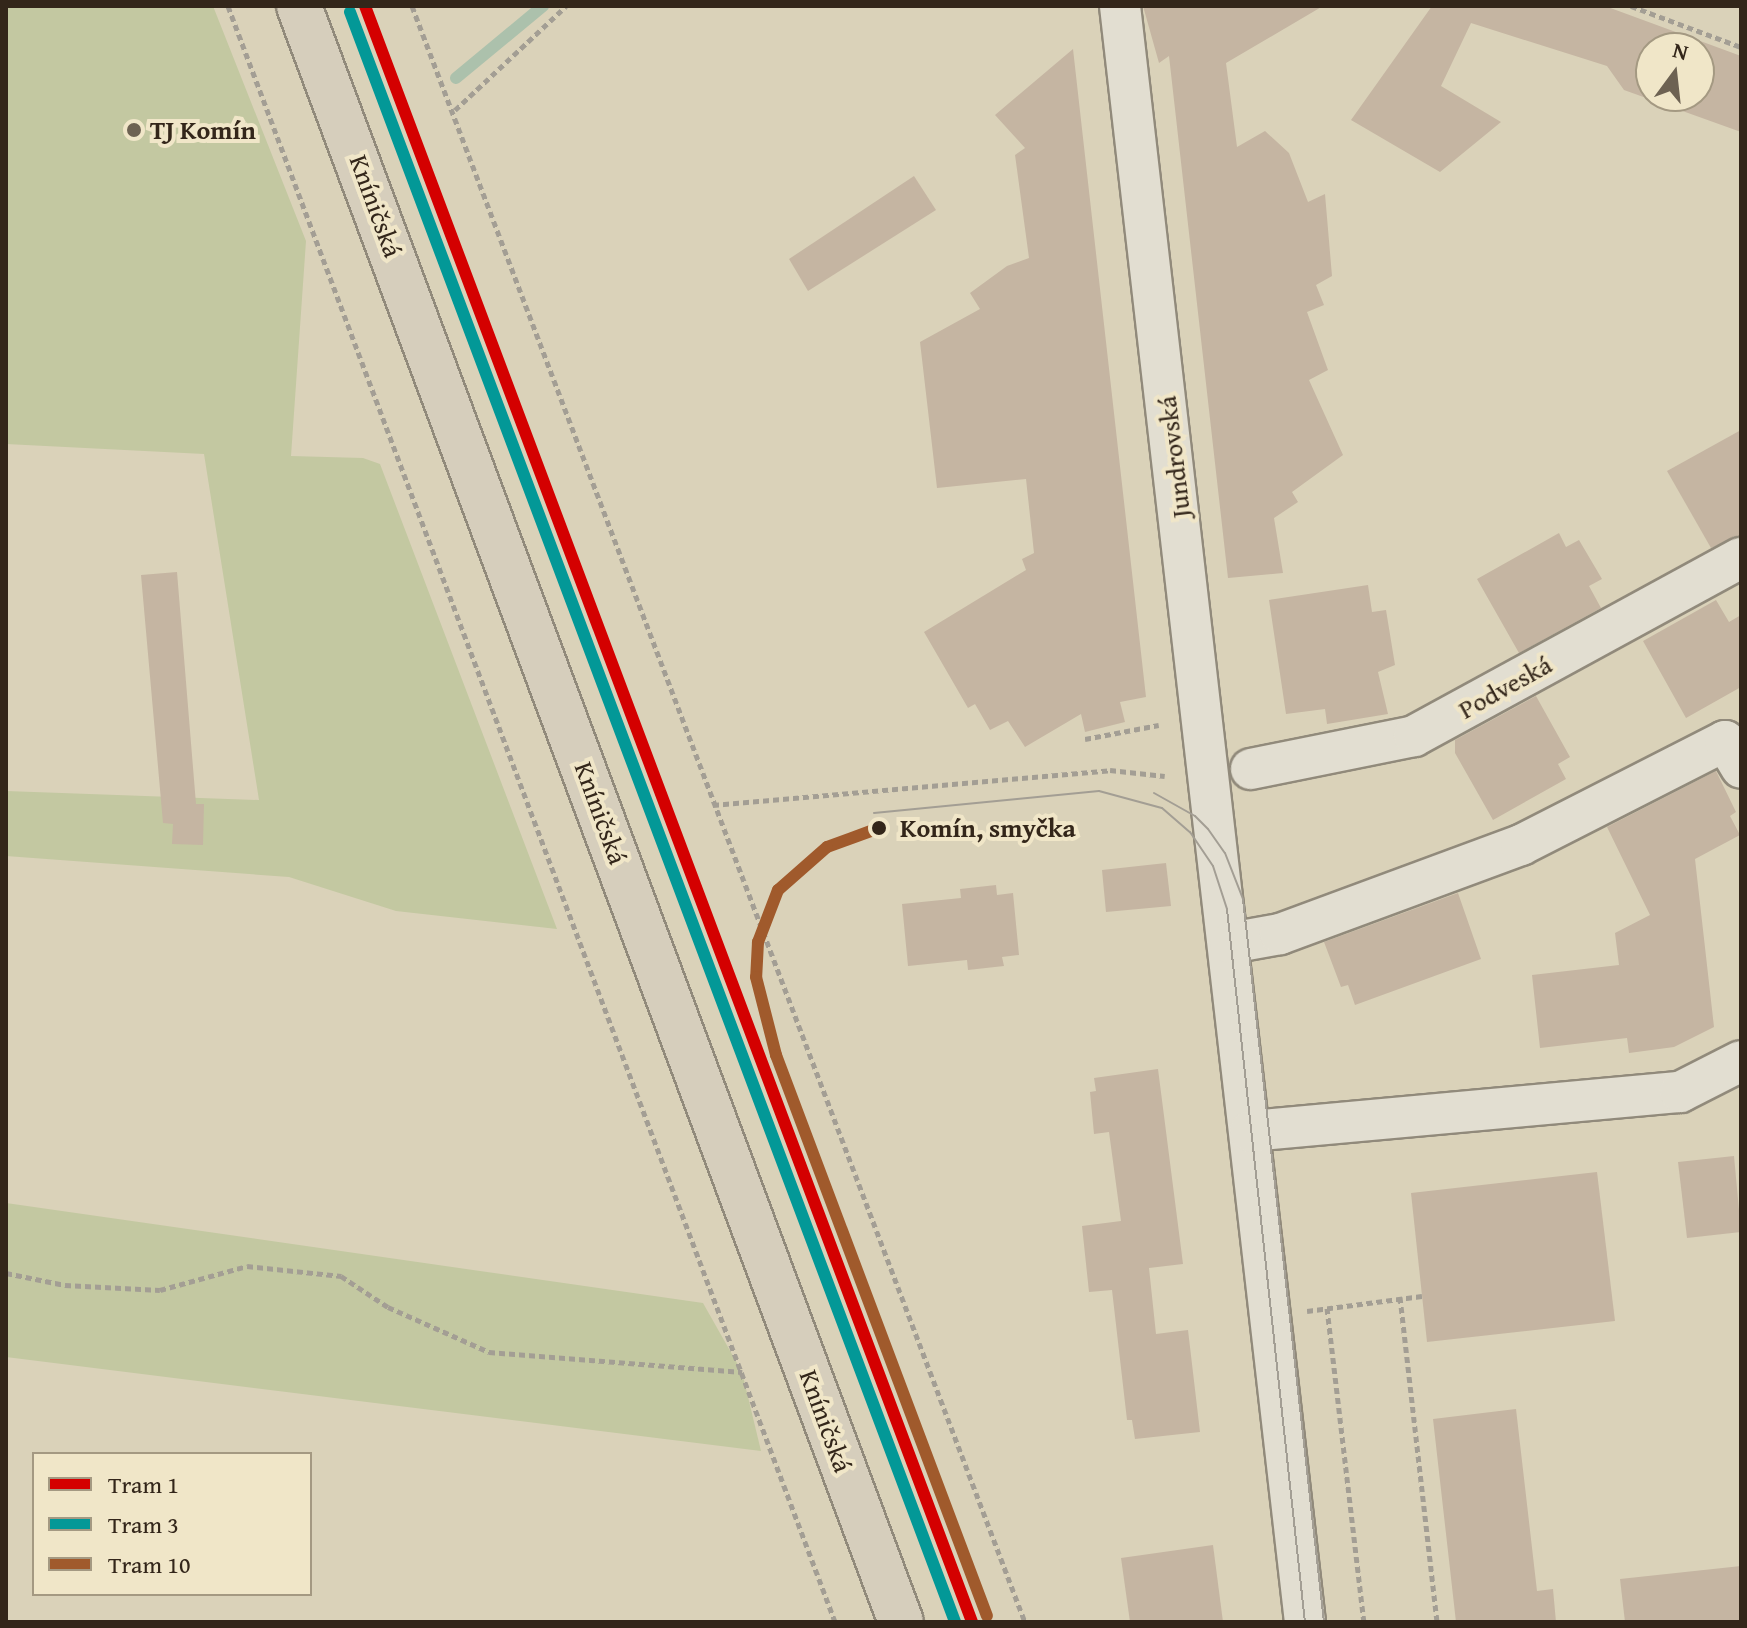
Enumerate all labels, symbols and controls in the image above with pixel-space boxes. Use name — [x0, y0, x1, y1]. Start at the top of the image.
north arrow — [1635, 32, 1715, 112]
text: N — [1669, 33, 1692, 68]
place label: TJ Komín — [150, 114, 256, 146]
marker: TJ Komín — [125, 121, 143, 139]
street label: Kníničská — [343, 151, 409, 261]
street label: Jundrovská — [1151, 394, 1197, 520]
street label: Podveská — [1453, 649, 1557, 725]
street label: Kníničská — [568, 758, 634, 868]
place label: Komín, smyčka — [900, 812, 1076, 844]
marker: Komín, smyčka — [865, 814, 893, 842]
street label: Kníničská — [793, 1366, 859, 1476]
legend — [32, 1452, 312, 1596]
text: Tram 1 — [108, 1467, 179, 1502]
text: Tram 3 — [108, 1507, 179, 1542]
text: Tram 10 — [108, 1547, 190, 1582]

